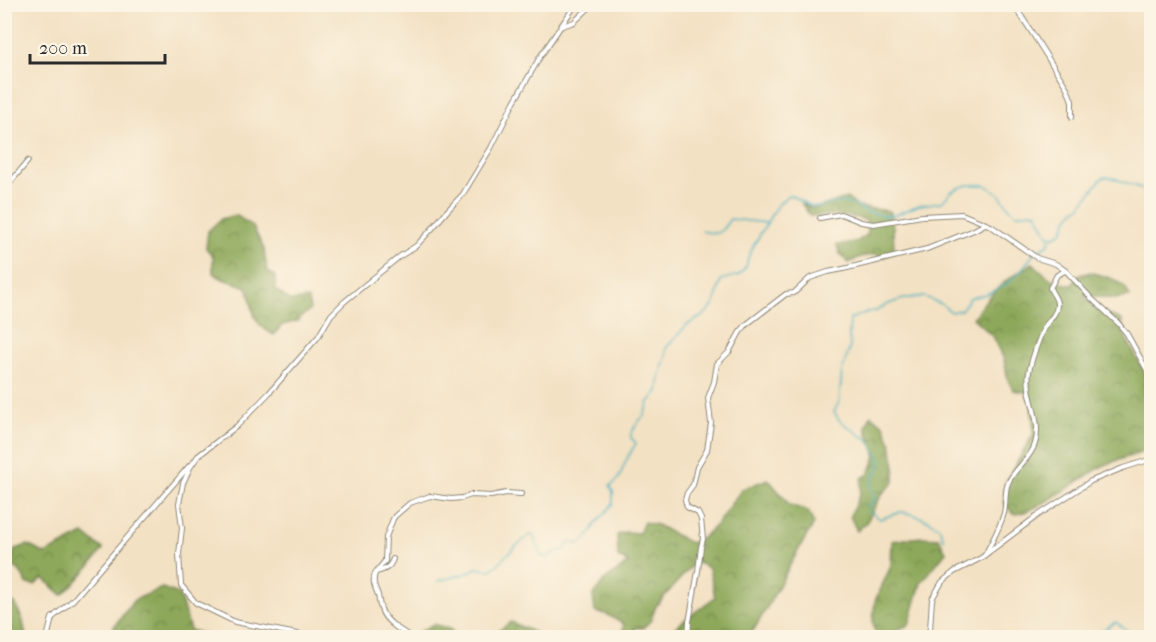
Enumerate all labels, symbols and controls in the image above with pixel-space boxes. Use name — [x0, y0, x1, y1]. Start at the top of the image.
scale bar — [30, 27, 165, 65]
text: 200 m — [39, 38, 87, 59]

